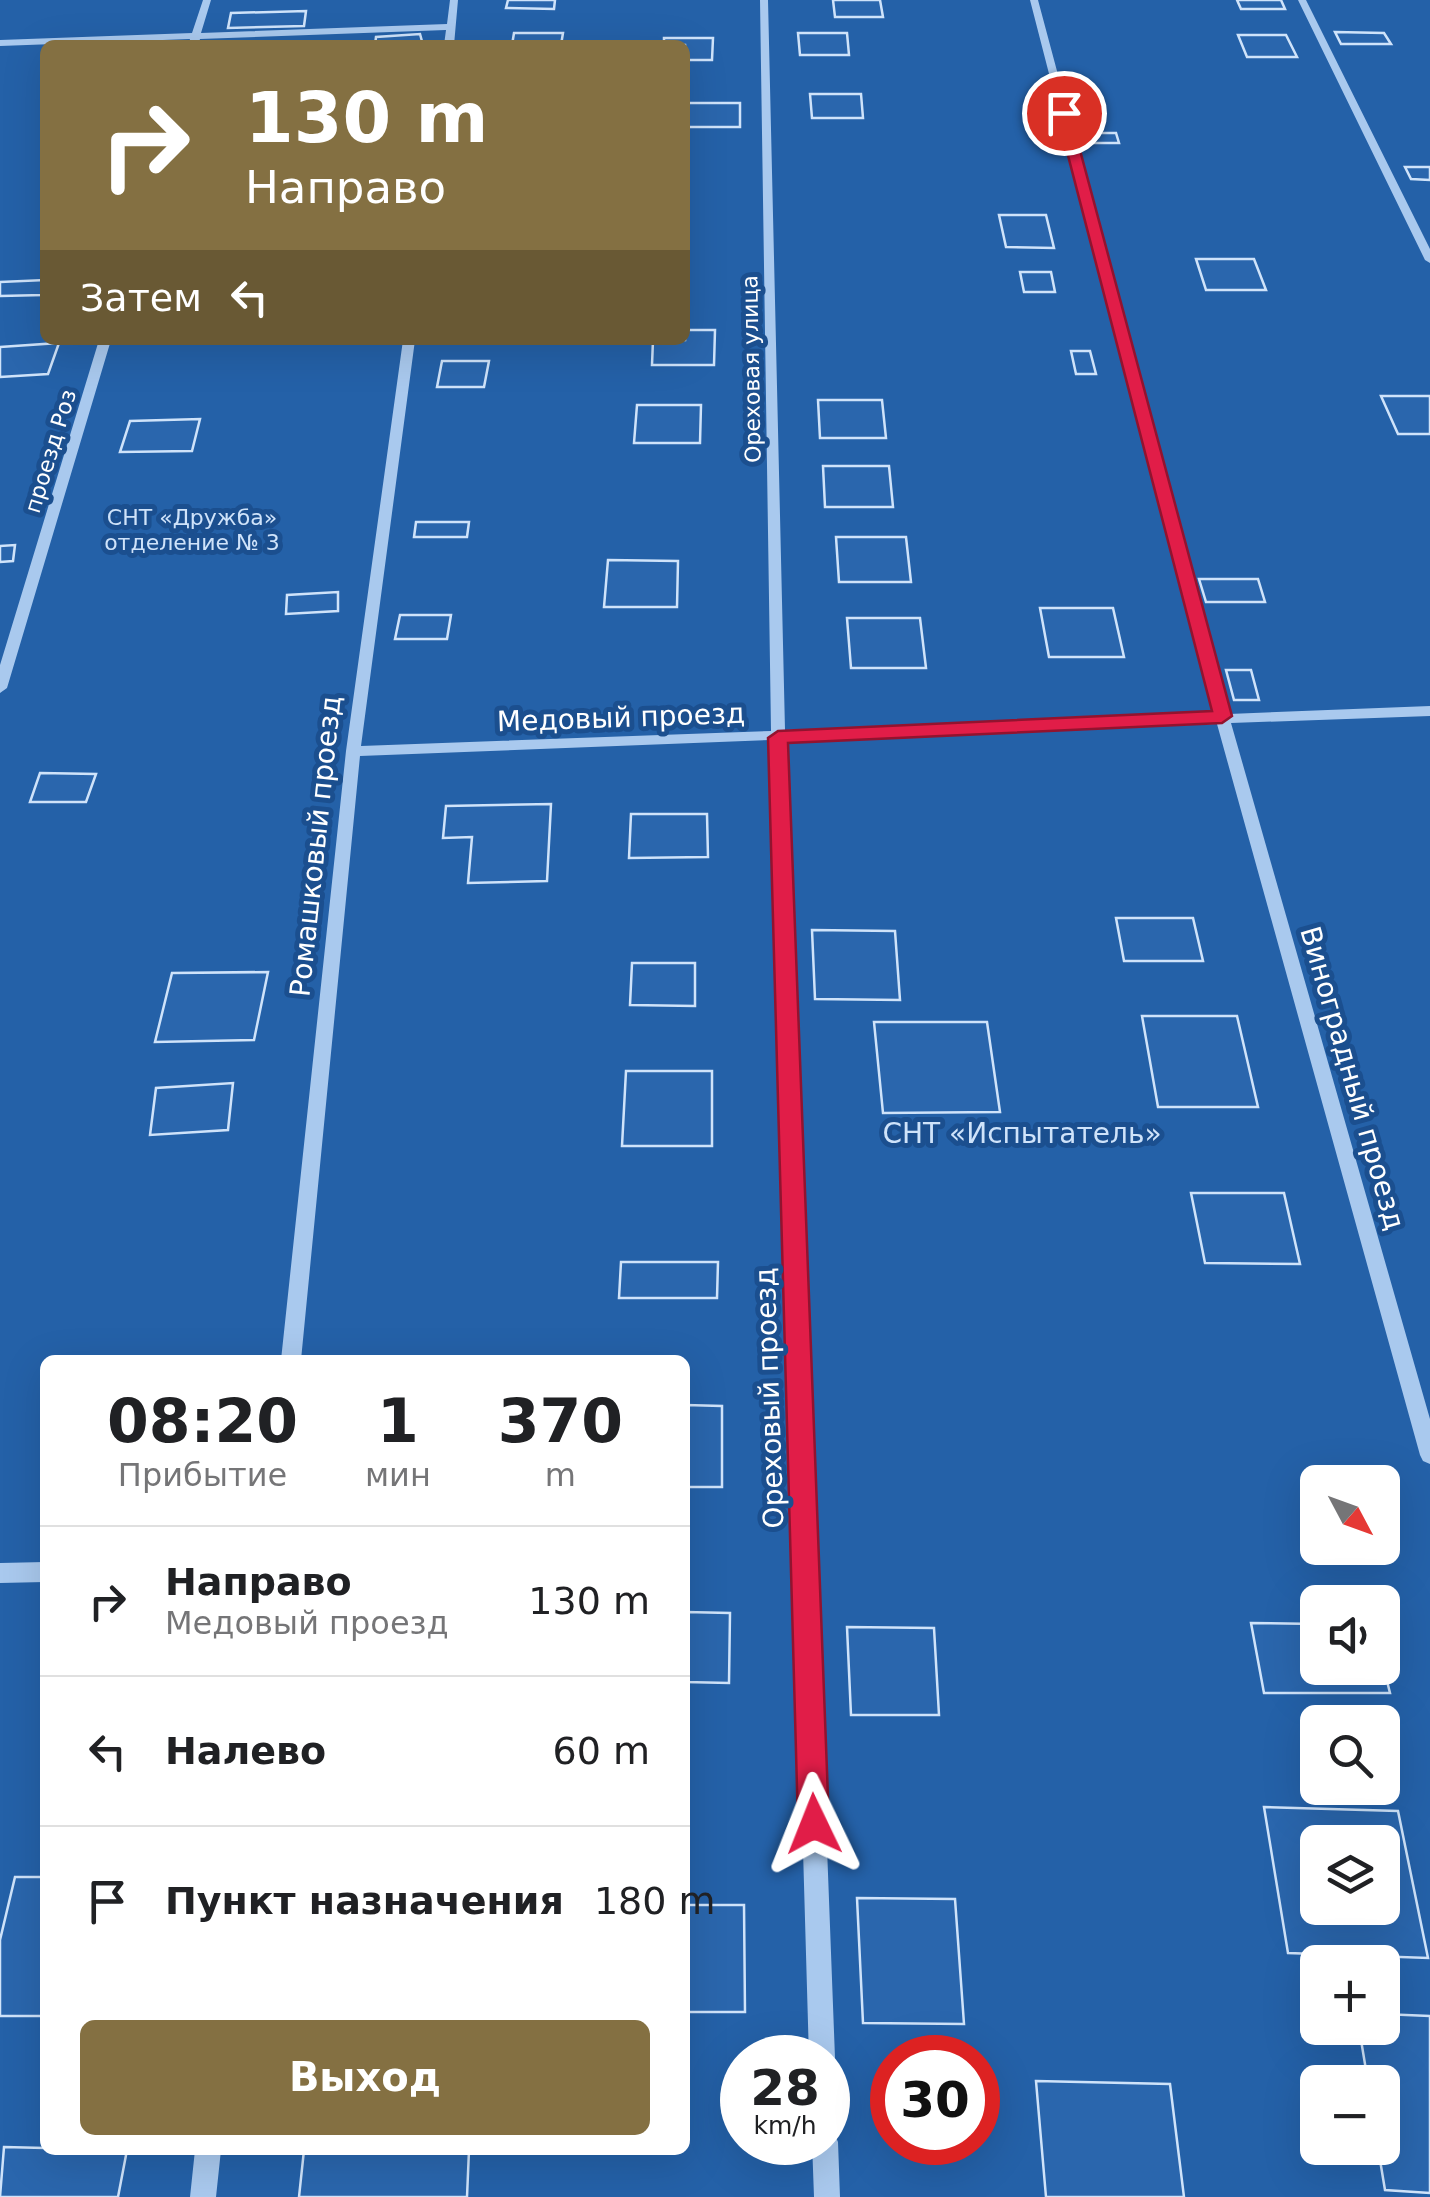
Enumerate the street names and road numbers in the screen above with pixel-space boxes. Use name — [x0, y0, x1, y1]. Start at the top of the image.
street label: Ореховая улица — [737, 275, 766, 463]
street label: проезд Роз — [20, 386, 81, 516]
street label: Ромашковый проезд — [283, 694, 348, 998]
street label: Медовый проезд — [496, 697, 746, 738]
street label: Виноградный проезд — [1293, 923, 1412, 1234]
street label: Ореховый проезд — [748, 1267, 791, 1529]

